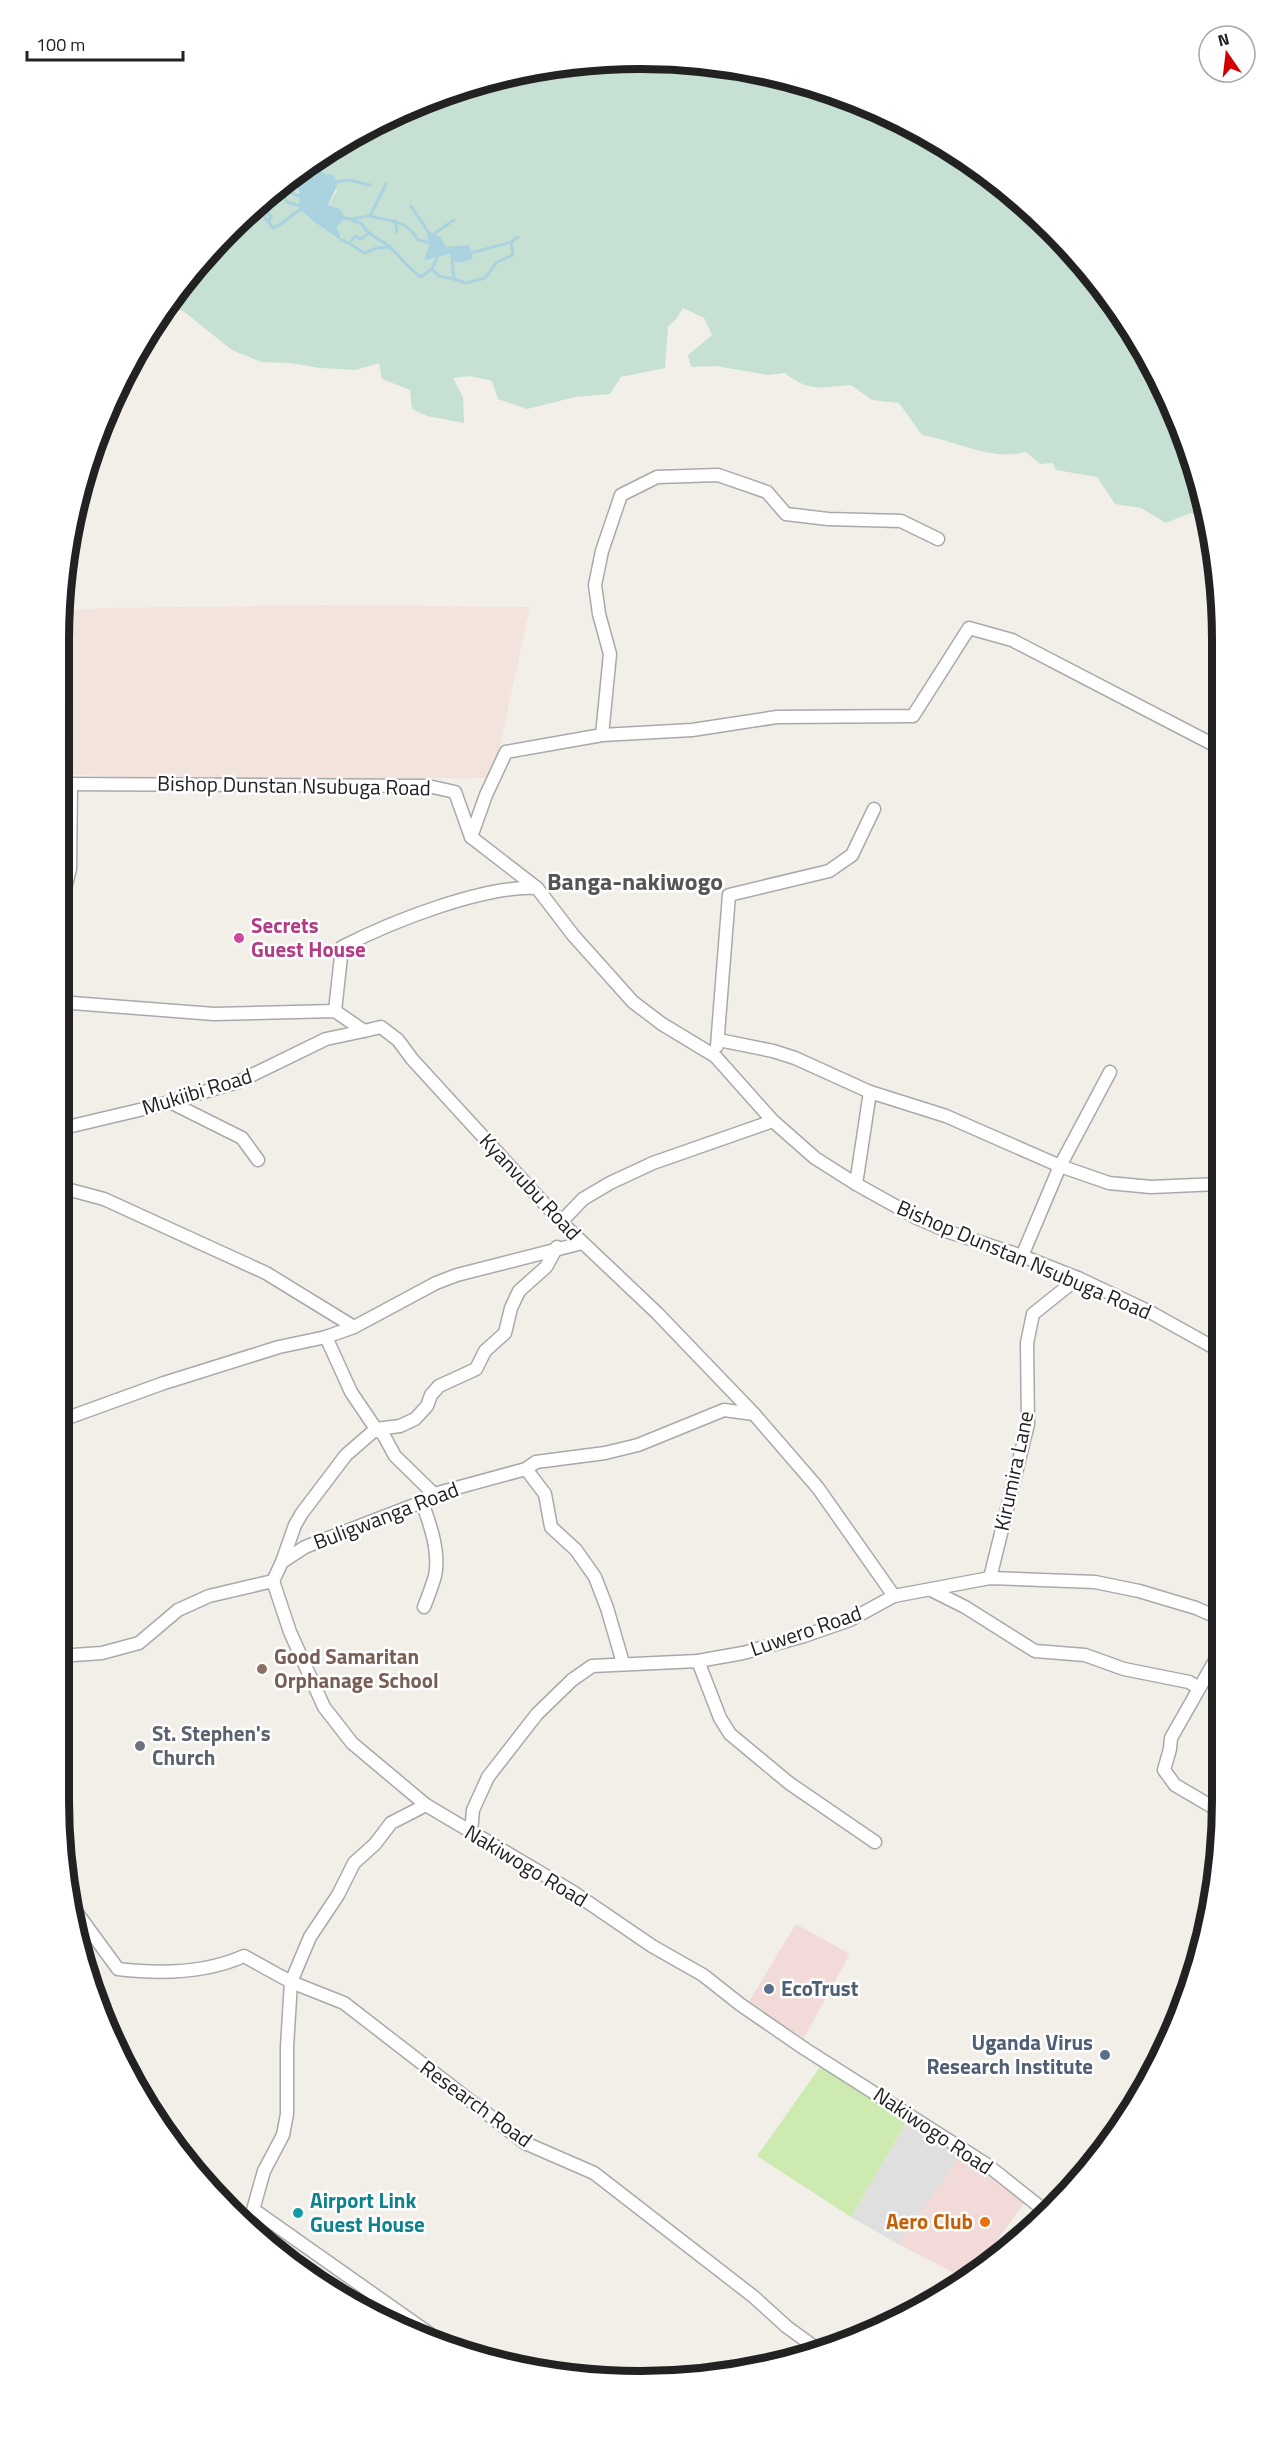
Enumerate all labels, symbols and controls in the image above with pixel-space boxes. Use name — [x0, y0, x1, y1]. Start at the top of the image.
scale bar — [27, 24, 183, 62]
north arrow — [1197, 24, 1257, 84]
text: N — [1215, 26, 1232, 52]
text: 100 m — [36, 31, 85, 58]
street label: Bishop Dunstan Nsubuga Road — [157, 767, 431, 803]
district label: Banga-nakiwogo — [547, 863, 723, 899]
place label: Secrets Guest House — [251, 909, 366, 965]
marker: Secrets Guest House — [232, 931, 246, 945]
street label: Mukiibi Road — [138, 1059, 256, 1123]
street label: Kyanvubu Road — [472, 1125, 589, 1247]
street label: Bishop Dunstan Nsubuga Road — [892, 1191, 1157, 1327]
street label: Kirumira Lane — [985, 1408, 1041, 1534]
street label: Buligwanga Road — [308, 1473, 463, 1557]
street label: Luwero Road — [746, 1596, 866, 1664]
place label: Good Samaritan Orphanage School — [274, 1640, 439, 1696]
marker: Good Samaritan Orphanage School — [255, 1662, 269, 1676]
place label: St. Stephen's Church — [152, 1717, 271, 1773]
marker: St. Stephen's Church — [133, 1739, 147, 1753]
street label: Nakiwogo Road — [459, 1816, 594, 1914]
place label: EcoTrust — [781, 1972, 859, 2004]
marker: EcoTrust — [762, 1982, 776, 1996]
place label: Uganda Virus Research Institute — [926, 2026, 1093, 2082]
marker: Uganda Virus Research Institute — [1098, 2048, 1112, 2062]
street label: Research Road — [414, 2052, 539, 2155]
street label: Nakiwogo Road — [867, 2078, 1000, 2182]
place label: Airport Link Guest House — [310, 2184, 425, 2240]
place label: Aero Club — [886, 2205, 973, 2237]
marker: Airport Link Guest House — [291, 2206, 305, 2220]
marker: Aero Club — [978, 2215, 992, 2229]

